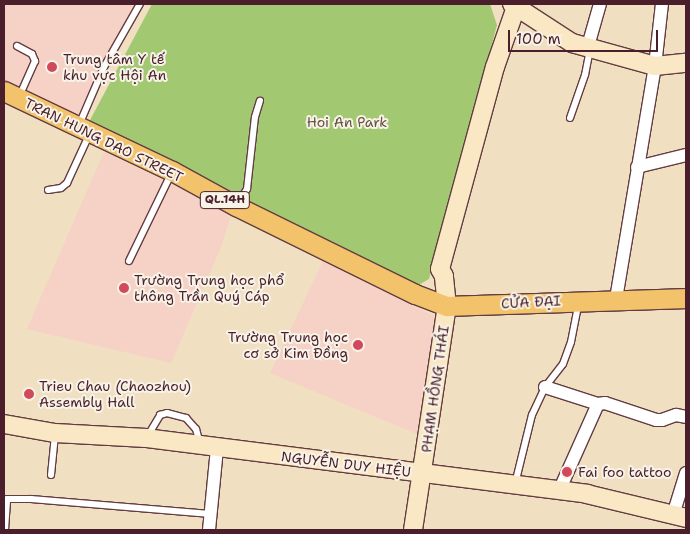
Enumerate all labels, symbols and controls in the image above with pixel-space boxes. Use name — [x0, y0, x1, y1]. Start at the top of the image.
scale bar — [510, 20, 660, 52]
text: 100 m — [516, 29, 561, 49]
place label: Trung tâm Y tế khu vực Hội An — [63, 51, 166, 84]
marker: Trung tâm Y tế khu vực Hội An — [45, 60, 59, 74]
street label: TRAN HUNG DAO STREET — [22, 94, 186, 186]
park label: Hoi An Park — [307, 114, 387, 130]
road number: QL.14H — [199, 190, 251, 210]
place label: Trường Trung học phổ thông Trần Quý Cáp — [134, 272, 284, 304]
marker: Trường Trung học phổ thông Trần Quý Cáp — [118, 282, 130, 294]
street label: CỬA ĐẠI — [501, 292, 561, 312]
street label: PHẠM HỒNG THÁI — [418, 324, 452, 454]
place label: Trường Trung học cơ sở Kim Đồng — [228, 329, 348, 362]
marker: Trường Trung học cơ sở Kim Đồng — [352, 339, 364, 351]
place label: Trieu Chau (Chaozhou) Assembly Hall — [39, 378, 191, 411]
marker: Trieu Chau (Chaozhou) Assembly Hall — [23, 388, 35, 400]
street label: NGUYỄN DUY HIỆU — [280, 448, 412, 480]
place label: Fai foo tattoo — [578, 464, 672, 480]
marker: Fai foo tattoo — [560, 465, 574, 479]

